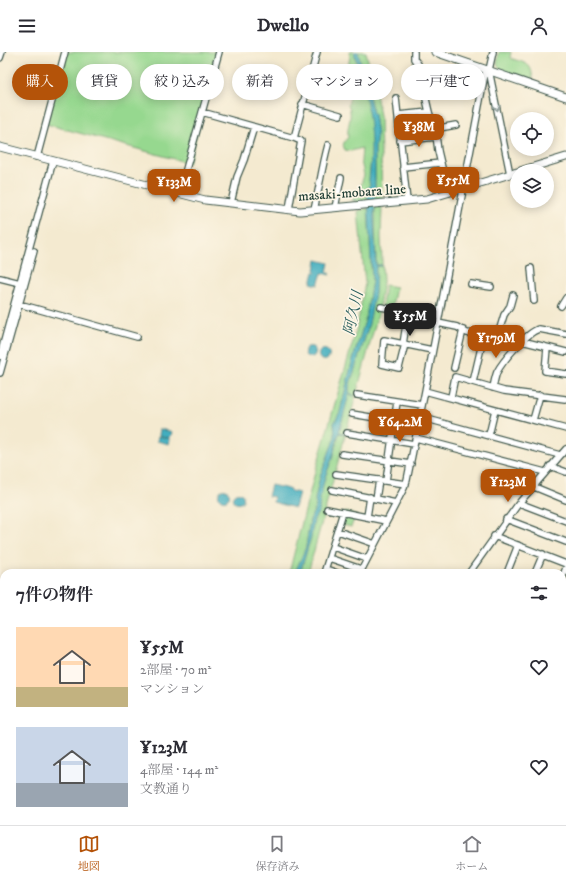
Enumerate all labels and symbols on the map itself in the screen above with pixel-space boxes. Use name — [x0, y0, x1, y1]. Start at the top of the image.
one-way arrow — [493, 105, 501, 111]
pin: ¥38M — [395, 114, 443, 148]
pin: ¥55M — [429, 167, 477, 201]
pin: ¥133M — [146, 169, 202, 203]
street label: masaki-mobara line — [298, 180, 407, 206]
water label: 阿久川 — [340, 287, 368, 337]
pin: ¥55M — [386, 303, 434, 337]
pin: ¥179M — [468, 325, 524, 359]
pin: ¥64.2M — [367, 409, 433, 443]
pin: ¥123M — [480, 469, 536, 503]

